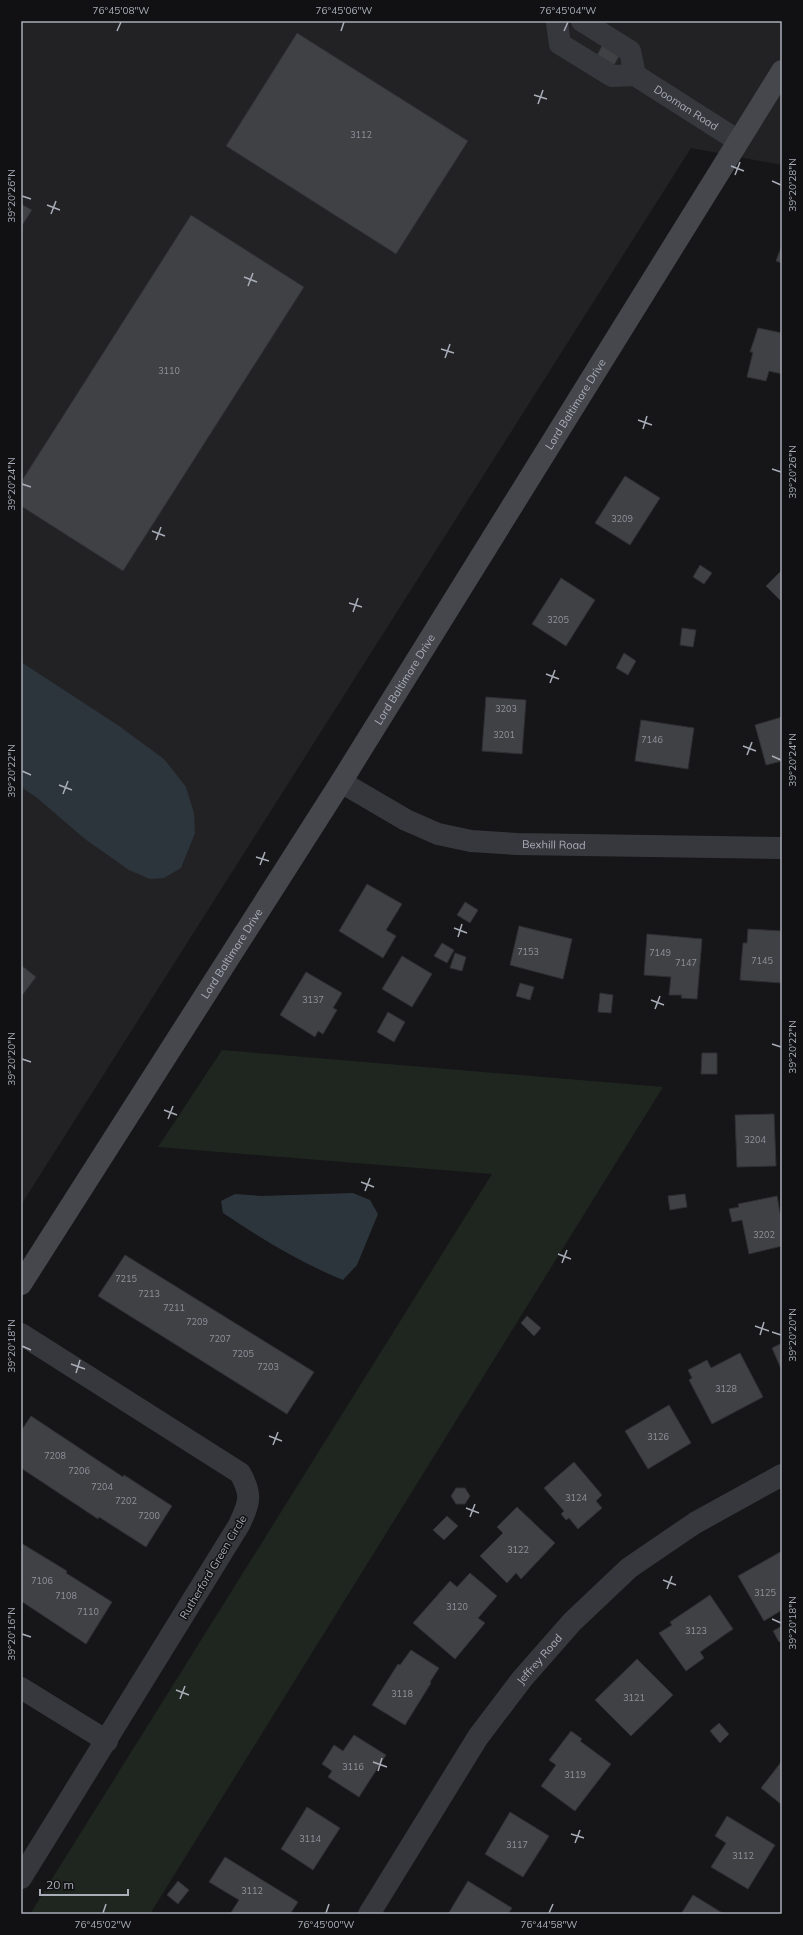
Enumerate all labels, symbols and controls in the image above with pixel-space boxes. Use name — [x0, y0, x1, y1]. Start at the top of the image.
text: 76°45'08"W — [93, 4, 149, 17]
text: 76°45'06"W — [316, 4, 372, 17]
text: 76°45'04"W — [540, 4, 596, 17]
street label: Dooman Road — [651, 82, 721, 133]
house number: 3112 — [350, 129, 372, 140]
text: 39°20'28"N — [786, 158, 799, 212]
text: 39°20'26"N — [5, 169, 18, 223]
street label: Lord Baltimore Drive — [542, 356, 609, 452]
house number: 3110 — [158, 365, 180, 376]
text: 39°20'26"N — [786, 445, 799, 499]
text: 39°20'24"N — [5, 457, 18, 511]
house number: 3209 — [611, 513, 633, 524]
house number: 3205 — [547, 614, 569, 625]
street label: Lord Baltimore Drive — [371, 631, 438, 727]
house number: 3203 — [495, 703, 517, 714]
house number: 3201 — [493, 729, 515, 740]
text: 39°20'24"N — [786, 733, 799, 787]
house number: 7146 — [641, 734, 663, 745]
text: 39°20'22"N — [5, 744, 18, 798]
street label: Bexhill Road — [522, 837, 586, 852]
street label: Lord Baltimore Drive — [198, 906, 266, 1001]
house number: 7153 — [517, 946, 539, 957]
house number: 7149 — [649, 947, 671, 958]
house number: 7145 — [751, 955, 773, 966]
house number: 7147 — [675, 957, 697, 968]
house number: 3137 — [302, 994, 324, 1005]
text: 39°20'22"N — [786, 1020, 799, 1074]
text: 39°20'20"N — [5, 1032, 18, 1086]
house number: 3204 — [744, 1134, 766, 1145]
house number: 3202 — [753, 1229, 775, 1240]
house number: 7215 — [115, 1273, 137, 1284]
house number: 7213 — [138, 1288, 160, 1299]
house number: 7211 — [163, 1302, 185, 1313]
text: 39°20'20"N — [786, 1308, 799, 1362]
house number: 7209 — [186, 1316, 208, 1327]
text: 39°20'18"N — [5, 1319, 18, 1373]
house number: 7207 — [209, 1333, 231, 1344]
house number: 7205 — [232, 1348, 254, 1359]
house number: 7203 — [257, 1361, 279, 1372]
house number: 3128 — [715, 1383, 737, 1394]
house number: 3126 — [647, 1431, 669, 1442]
house number: 7208 — [44, 1450, 66, 1461]
house number: 7206 — [68, 1465, 90, 1476]
house number: 7204 — [91, 1481, 113, 1492]
house number: 3124 — [565, 1492, 587, 1503]
house number: 7202 — [115, 1495, 137, 1506]
house number: 7200 — [138, 1510, 160, 1521]
street label: Rutherford Green Circle — [176, 1512, 250, 1622]
house number: 3122 — [507, 1544, 529, 1555]
house number: 7106 — [31, 1575, 53, 1586]
house number: 3125 — [754, 1587, 776, 1598]
house number: 7108 — [55, 1590, 77, 1601]
text: 39°20'18"N — [786, 1596, 799, 1650]
house number: 3120 — [446, 1601, 468, 1612]
house number: 7110 — [77, 1606, 99, 1617]
text: 39°20'16"N — [5, 1607, 18, 1661]
house number: 3123 — [685, 1625, 707, 1636]
street label: Jeffrey Road — [513, 1631, 565, 1687]
house number: 3118 — [391, 1688, 413, 1699]
house number: 3121 — [623, 1692, 645, 1703]
house number: 3116 — [342, 1761, 364, 1772]
house number: 3119 — [564, 1769, 586, 1780]
house number: 3114 — [299, 1833, 321, 1844]
house number: 3117 — [506, 1839, 528, 1850]
house number: 3112 — [732, 1850, 754, 1861]
scale bar — [40, 1871, 128, 1897]
text: 20 m — [46, 1877, 74, 1892]
house number: 3112 — [241, 1885, 263, 1896]
text: 76°45'02"W — [75, 1918, 131, 1931]
text: 76°45'00"W — [298, 1918, 354, 1931]
text: 76°44'58"W — [521, 1918, 577, 1931]

